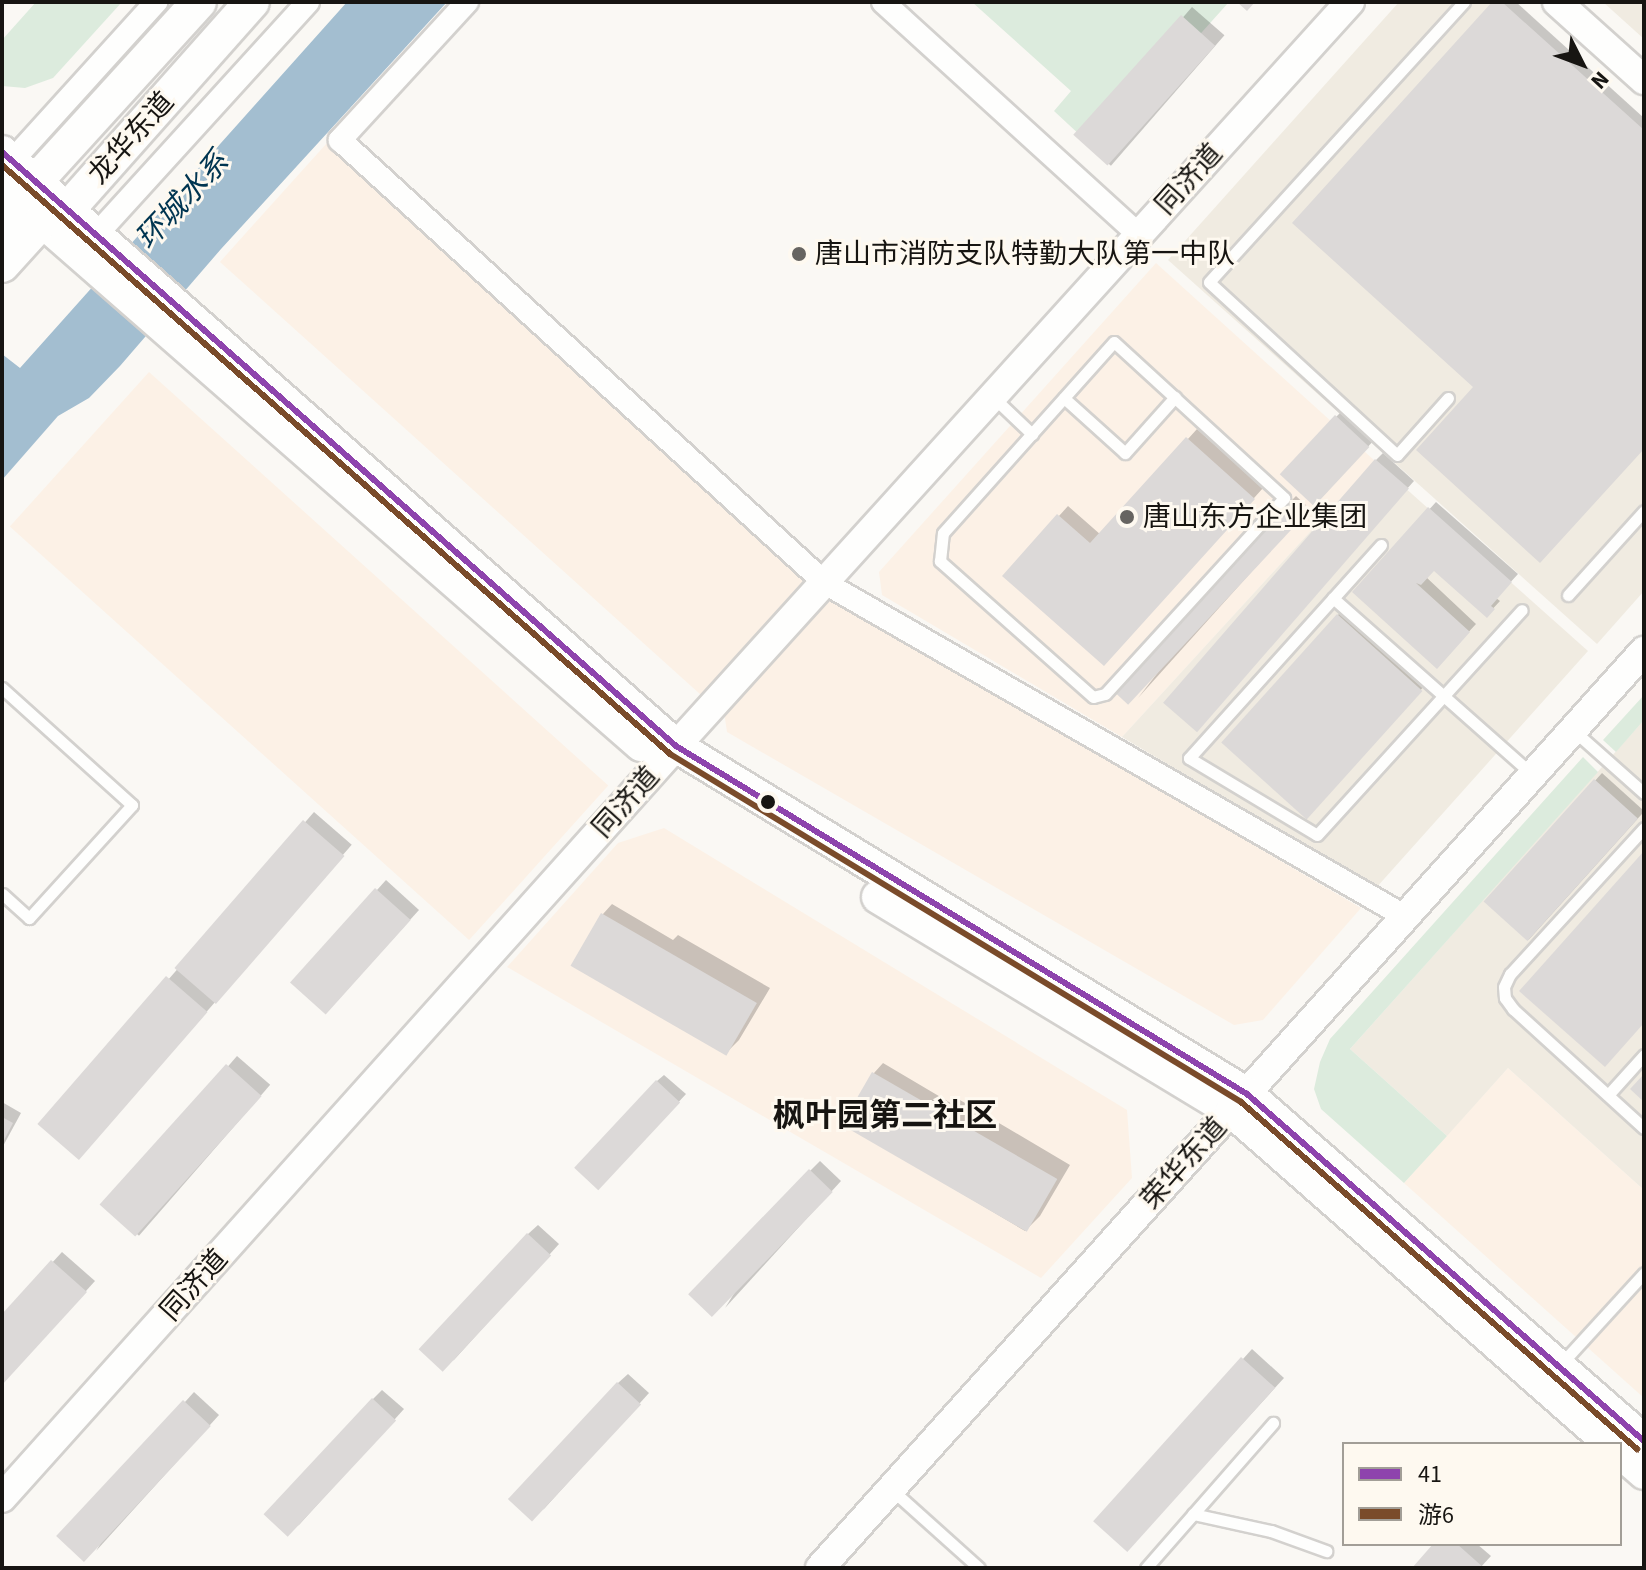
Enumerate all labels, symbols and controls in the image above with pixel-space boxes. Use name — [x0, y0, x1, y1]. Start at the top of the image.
north arrow — [1542, 24, 1622, 104]
text: N — [1583, 64, 1617, 96]
street label: 龙华东道 — [81, 85, 181, 191]
street label: 同济道 — [1148, 137, 1230, 221]
water label: 环城水系 — [129, 145, 237, 257]
place label: 唐山市消防支队特勤大队第一中队 — [815, 237, 1235, 271]
marker: 唐山市消防支队特勤大队第一中队 — [790, 245, 808, 263]
place label: 唐山东方企业集团 — [1143, 500, 1367, 534]
marker: 唐山东方企业集团 — [1118, 508, 1136, 526]
street label: 同济道 — [585, 760, 667, 844]
unlabelled marker — [760, 794, 776, 810]
district label: 枫叶园第二社区 — [773, 1097, 997, 1135]
street label: 荣华东道 — [1134, 1110, 1234, 1216]
street label: 同济道 — [153, 1243, 235, 1327]
legend — [1342, 1442, 1622, 1546]
text: 41 — [1418, 1457, 1442, 1492]
text: 游6 — [1418, 1498, 1454, 1533]

